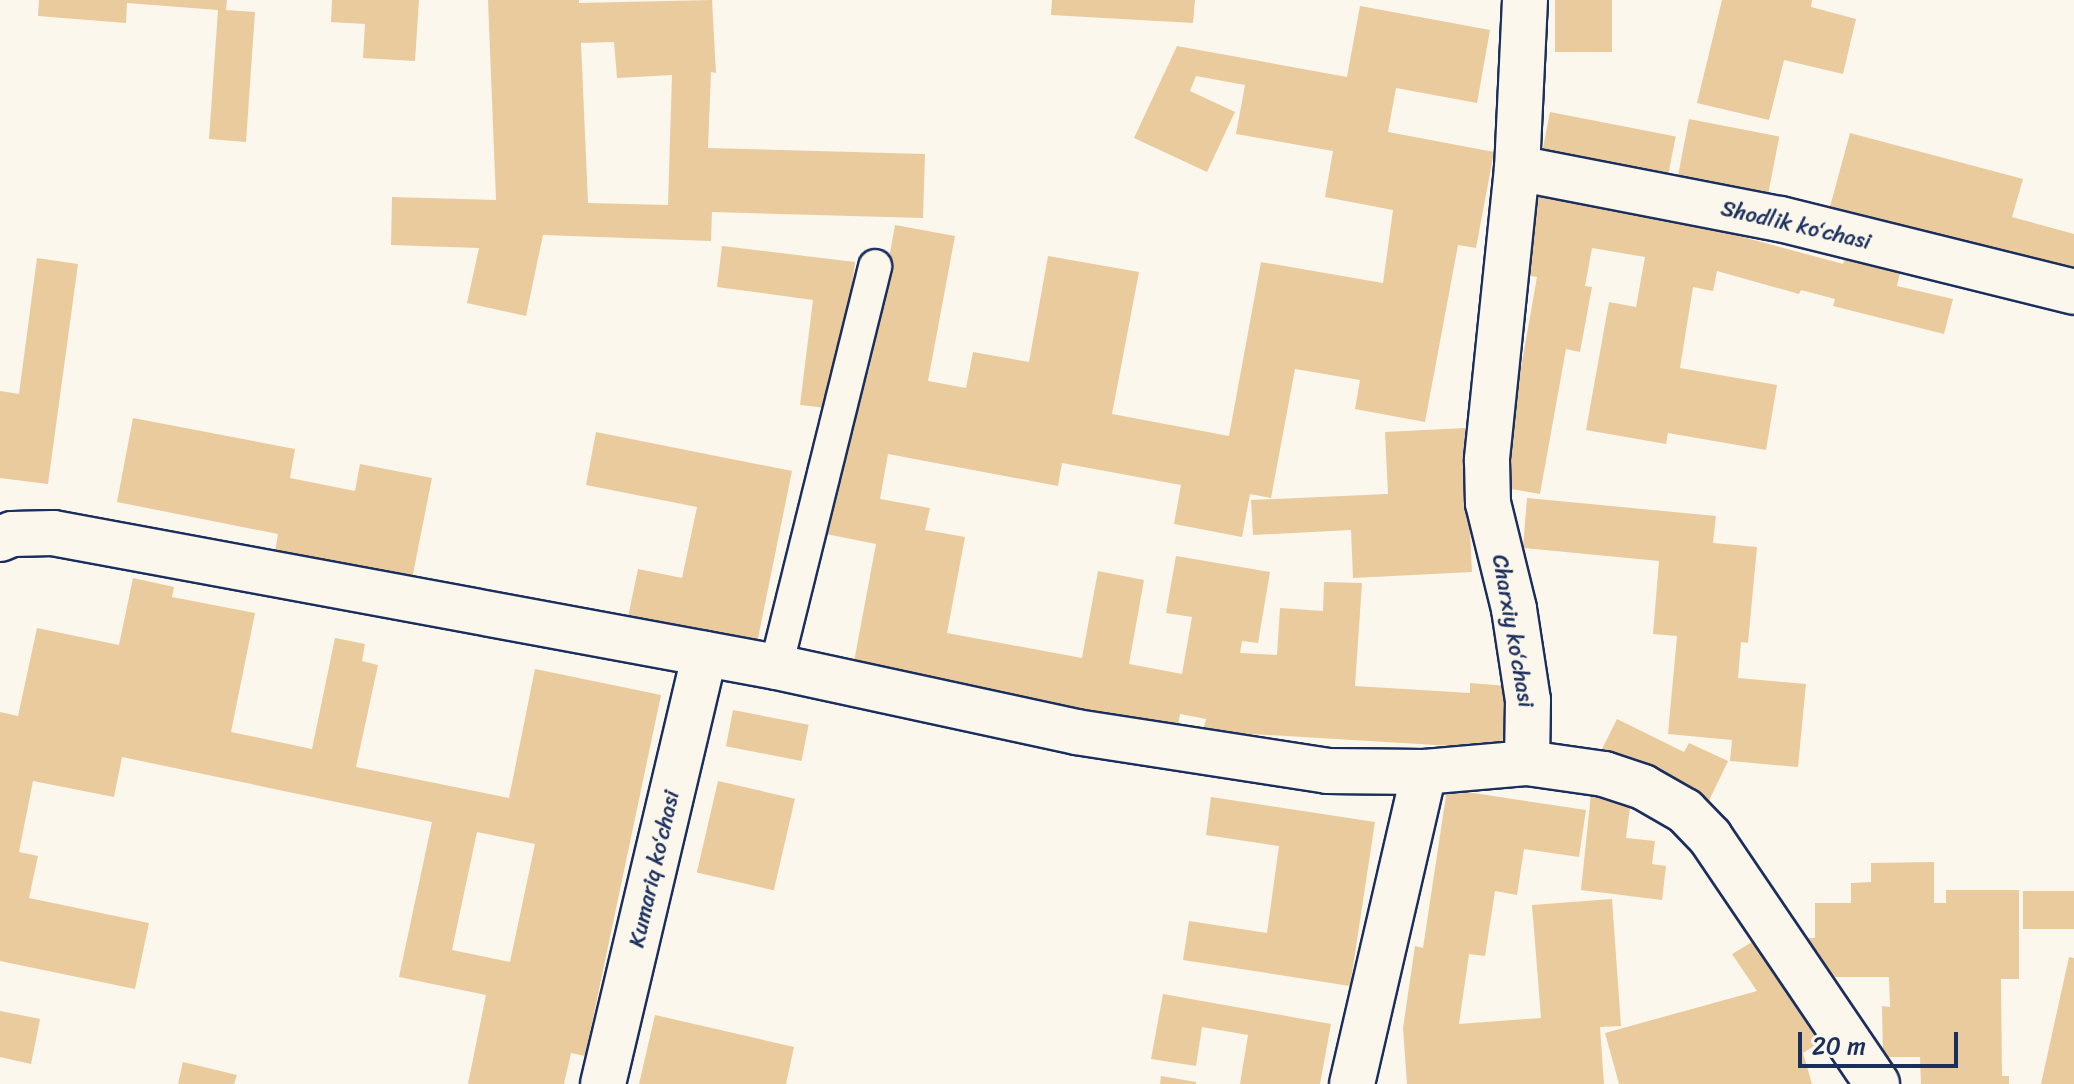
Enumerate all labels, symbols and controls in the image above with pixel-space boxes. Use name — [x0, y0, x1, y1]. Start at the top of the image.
street label: Shodlik koʻchasi — [1718, 195, 1874, 255]
street label: Charxiy koʻchasi — [1487, 552, 1539, 710]
street label: Kumariq koʻchasi — [623, 788, 685, 950]
scale bar — [1802, 1016, 1962, 1066]
text: 20 m — [1812, 1025, 1866, 1067]

